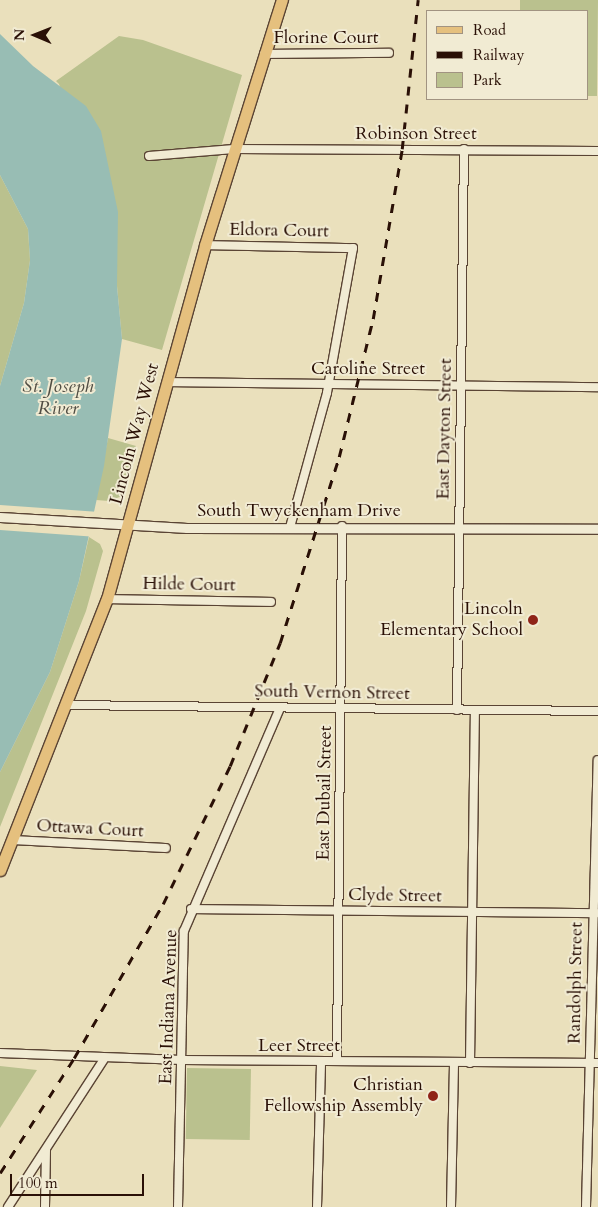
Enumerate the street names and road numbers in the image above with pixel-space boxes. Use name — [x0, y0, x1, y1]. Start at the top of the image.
street label: Florine Court — [273, 27, 379, 49]
street label: Robinson Street — [355, 123, 477, 145]
street label: Eldora Court — [229, 219, 329, 243]
street label: Caroline Street — [311, 358, 425, 380]
street label: East Dayton Street — [433, 358, 457, 500]
street label: Lincoln Way West — [106, 361, 164, 507]
street label: South Twyckenham Drive — [197, 500, 401, 522]
street label: Hilde Court — [142, 573, 236, 597]
street label: South Vernon Street — [254, 681, 410, 705]
street label: East Dubail Street — [313, 725, 337, 861]
street label: Ottawa Court — [36, 815, 144, 843]
street label: Clyde Street — [348, 884, 442, 908]
street label: Randolph Street — [564, 922, 588, 1044]
street label: East Indiana Avenue — [155, 929, 183, 1085]
street label: Leer Street — [258, 1035, 340, 1057]

